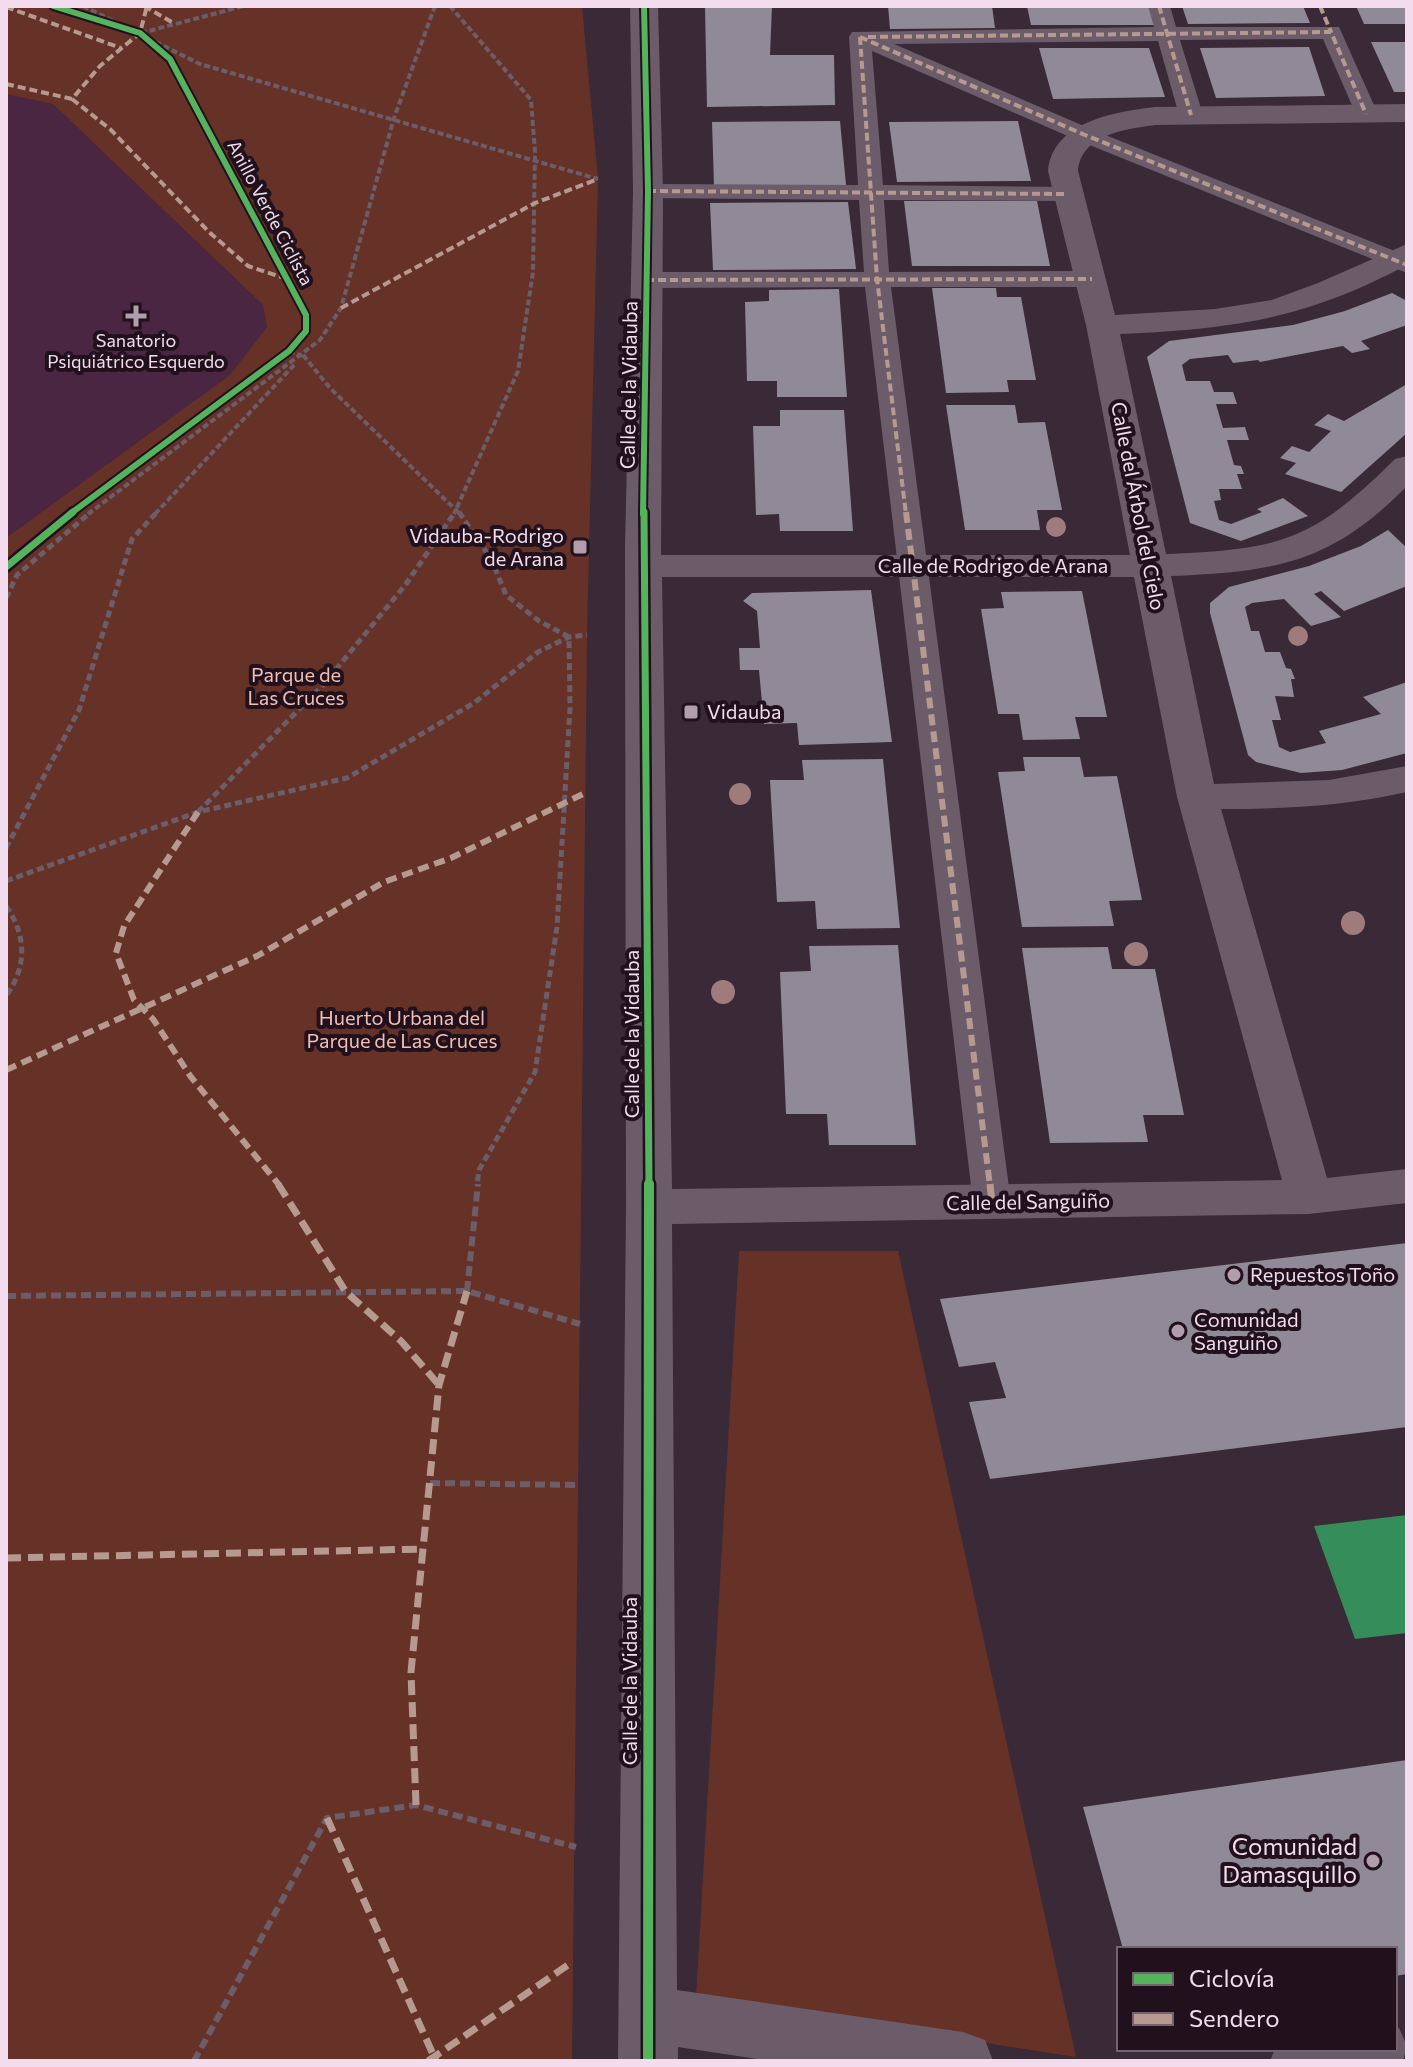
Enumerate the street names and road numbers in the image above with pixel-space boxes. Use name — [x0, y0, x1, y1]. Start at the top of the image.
street label: Anillo Verde Ciclista — [223, 136, 319, 289]
street label: Calle de la Vidauba — [615, 301, 641, 469]
street label: Calle del Árbol del Cielo — [1107, 400, 1171, 612]
street label: Calle de Rodrigo de Arana — [878, 553, 1108, 577]
street label: Calle de la Vidauba — [619, 950, 643, 1118]
street label: Calle del Sanguiño — [946, 1188, 1110, 1214]
street label: Calle de la Vidauba — [617, 1597, 641, 1765]

